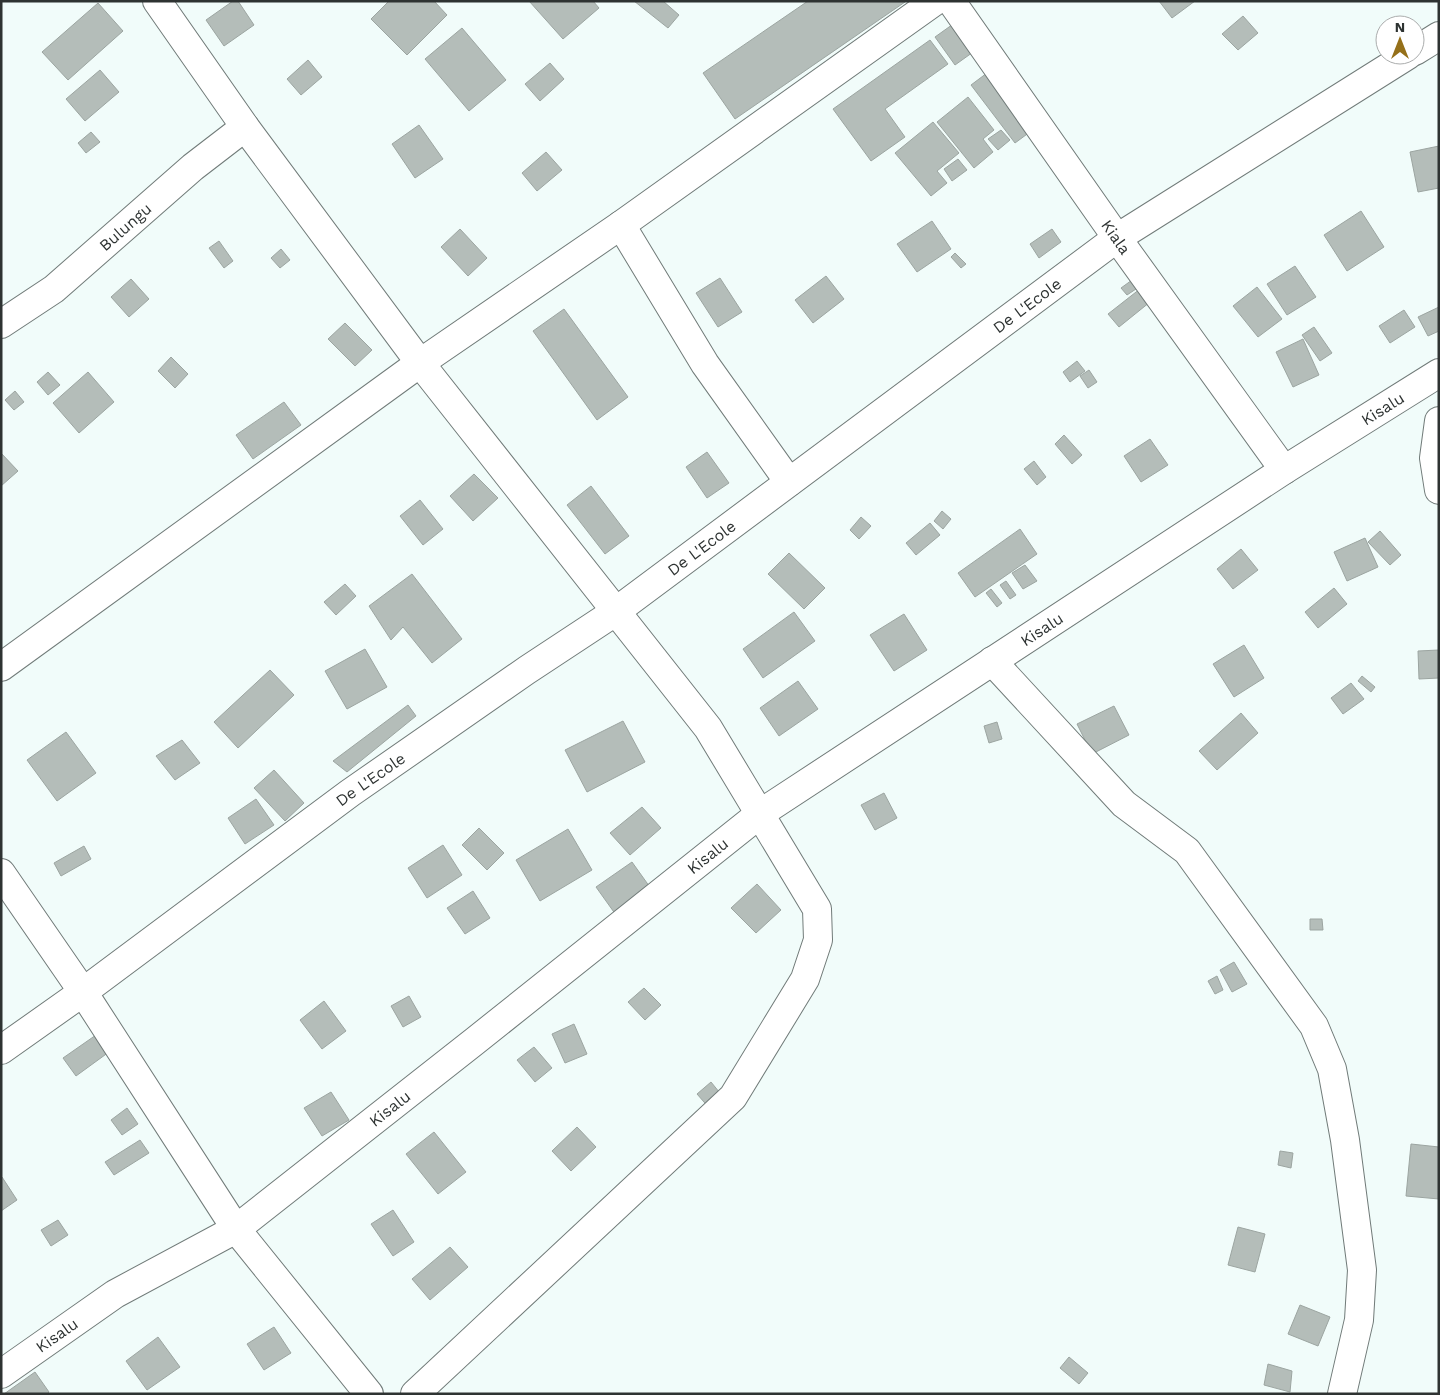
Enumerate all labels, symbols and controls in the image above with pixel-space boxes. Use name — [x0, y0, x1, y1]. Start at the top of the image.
north arrow — [1375, 15, 1425, 65]
text: N — [1395, 19, 1405, 35]
street label: Bulungu — [95, 199, 155, 255]
street label: Kiala — [1097, 216, 1135, 258]
street label: De L'Ecole — [989, 274, 1065, 337]
street label: Kisalu — [1358, 388, 1408, 429]
street label: De L'Ecole — [664, 516, 739, 580]
street label: Kisalu — [1017, 609, 1067, 650]
street label: De L'Ecole — [332, 749, 409, 810]
street label: Kisalu — [683, 834, 732, 878]
street label: Kisalu — [366, 1087, 414, 1131]
street label: Kisalu — [32, 1314, 82, 1357]

